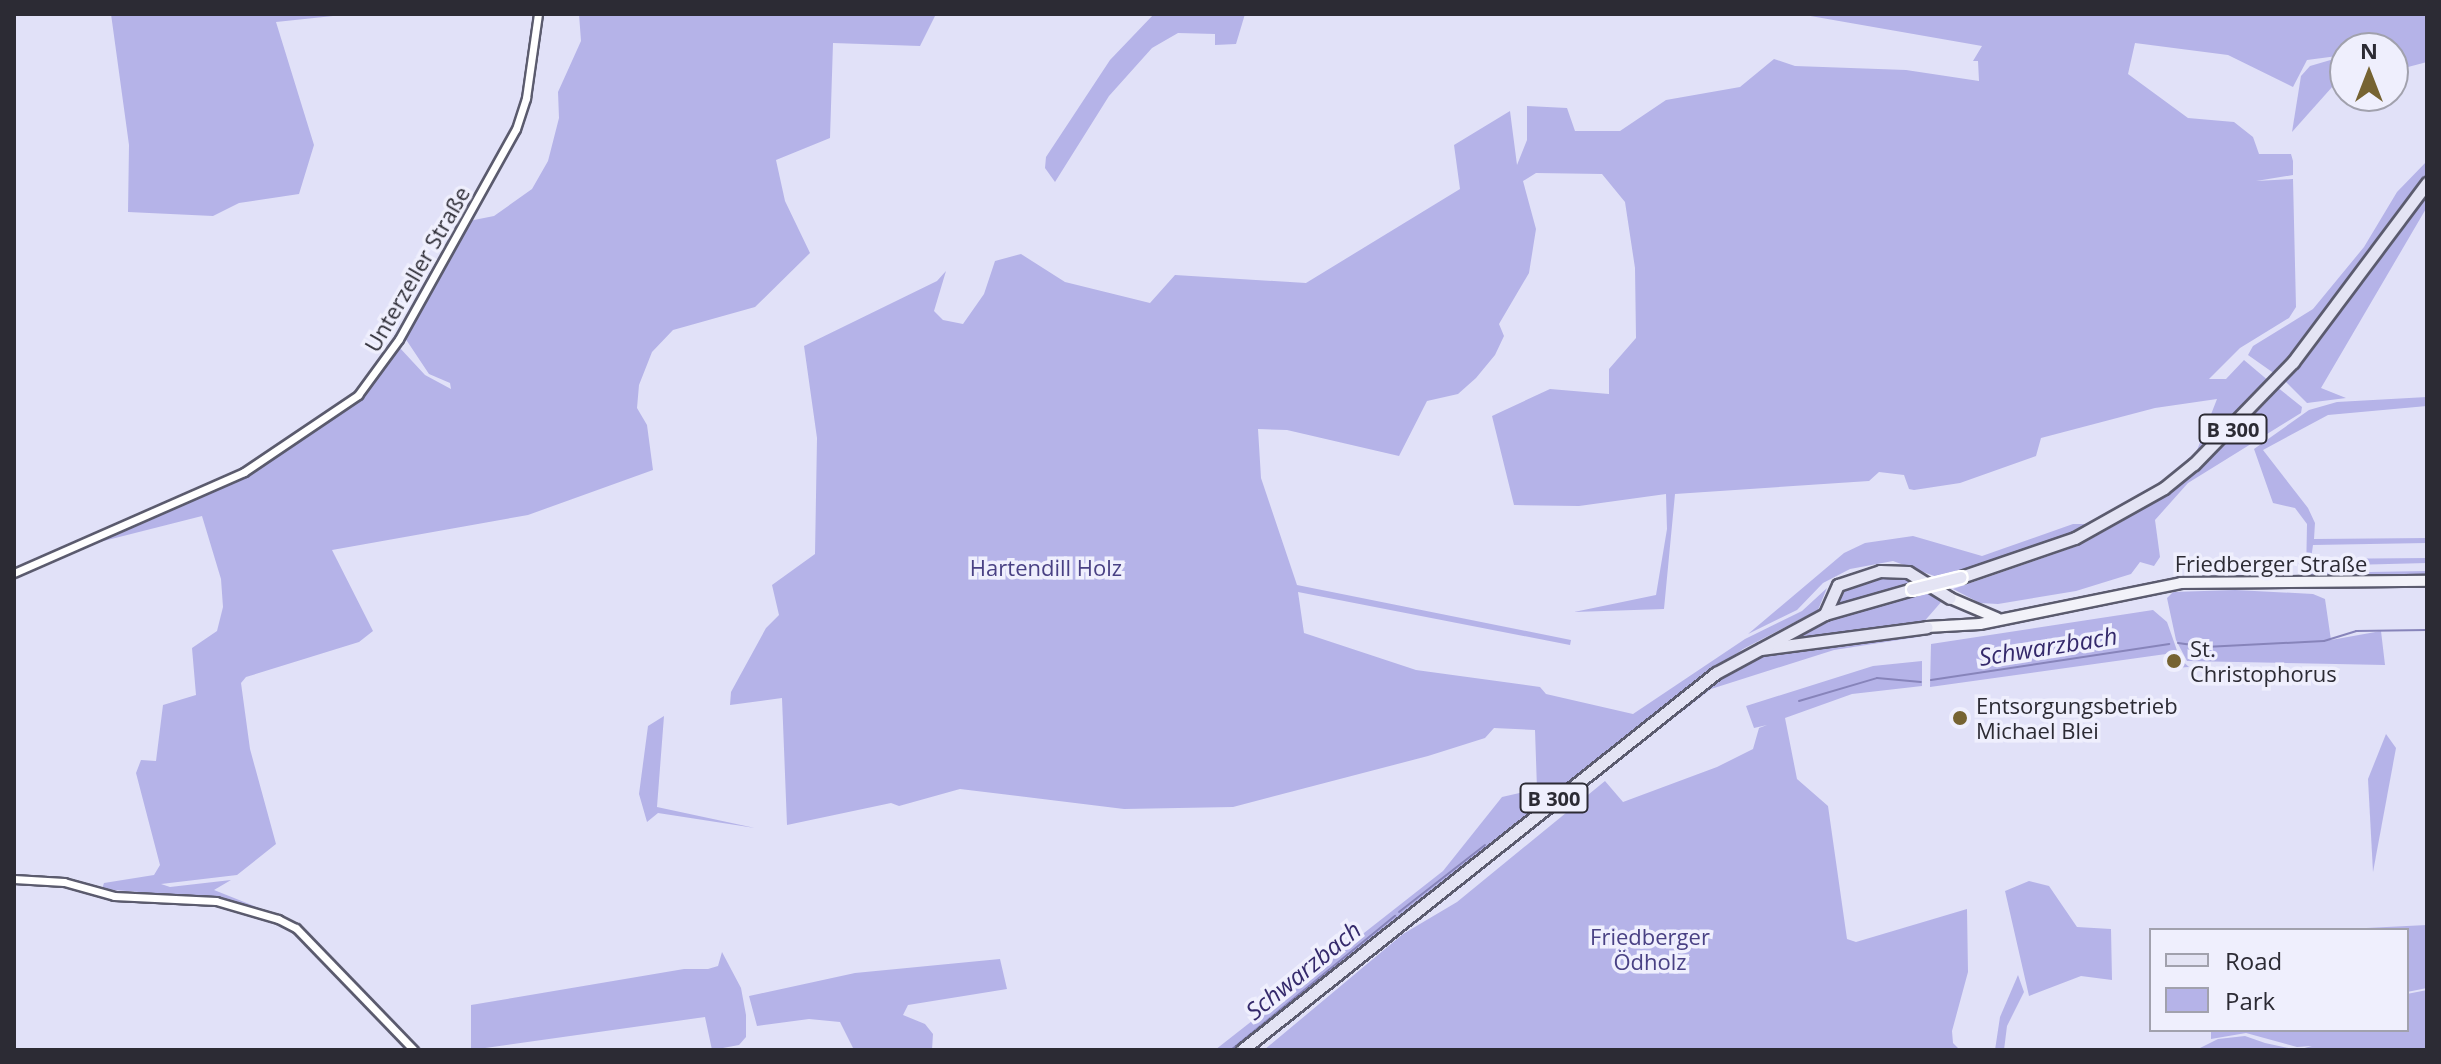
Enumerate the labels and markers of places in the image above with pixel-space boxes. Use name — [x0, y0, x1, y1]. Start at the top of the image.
place label: St. Christophorus — [2190, 635, 2337, 686]
marker: St. Christophorus — [2165, 652, 2183, 670]
place label: Entsorgungsbetrieb Michael Blei — [1976, 692, 2178, 744]
marker: Entsorgungsbetrieb Michael Blei — [1951, 709, 1969, 727]

